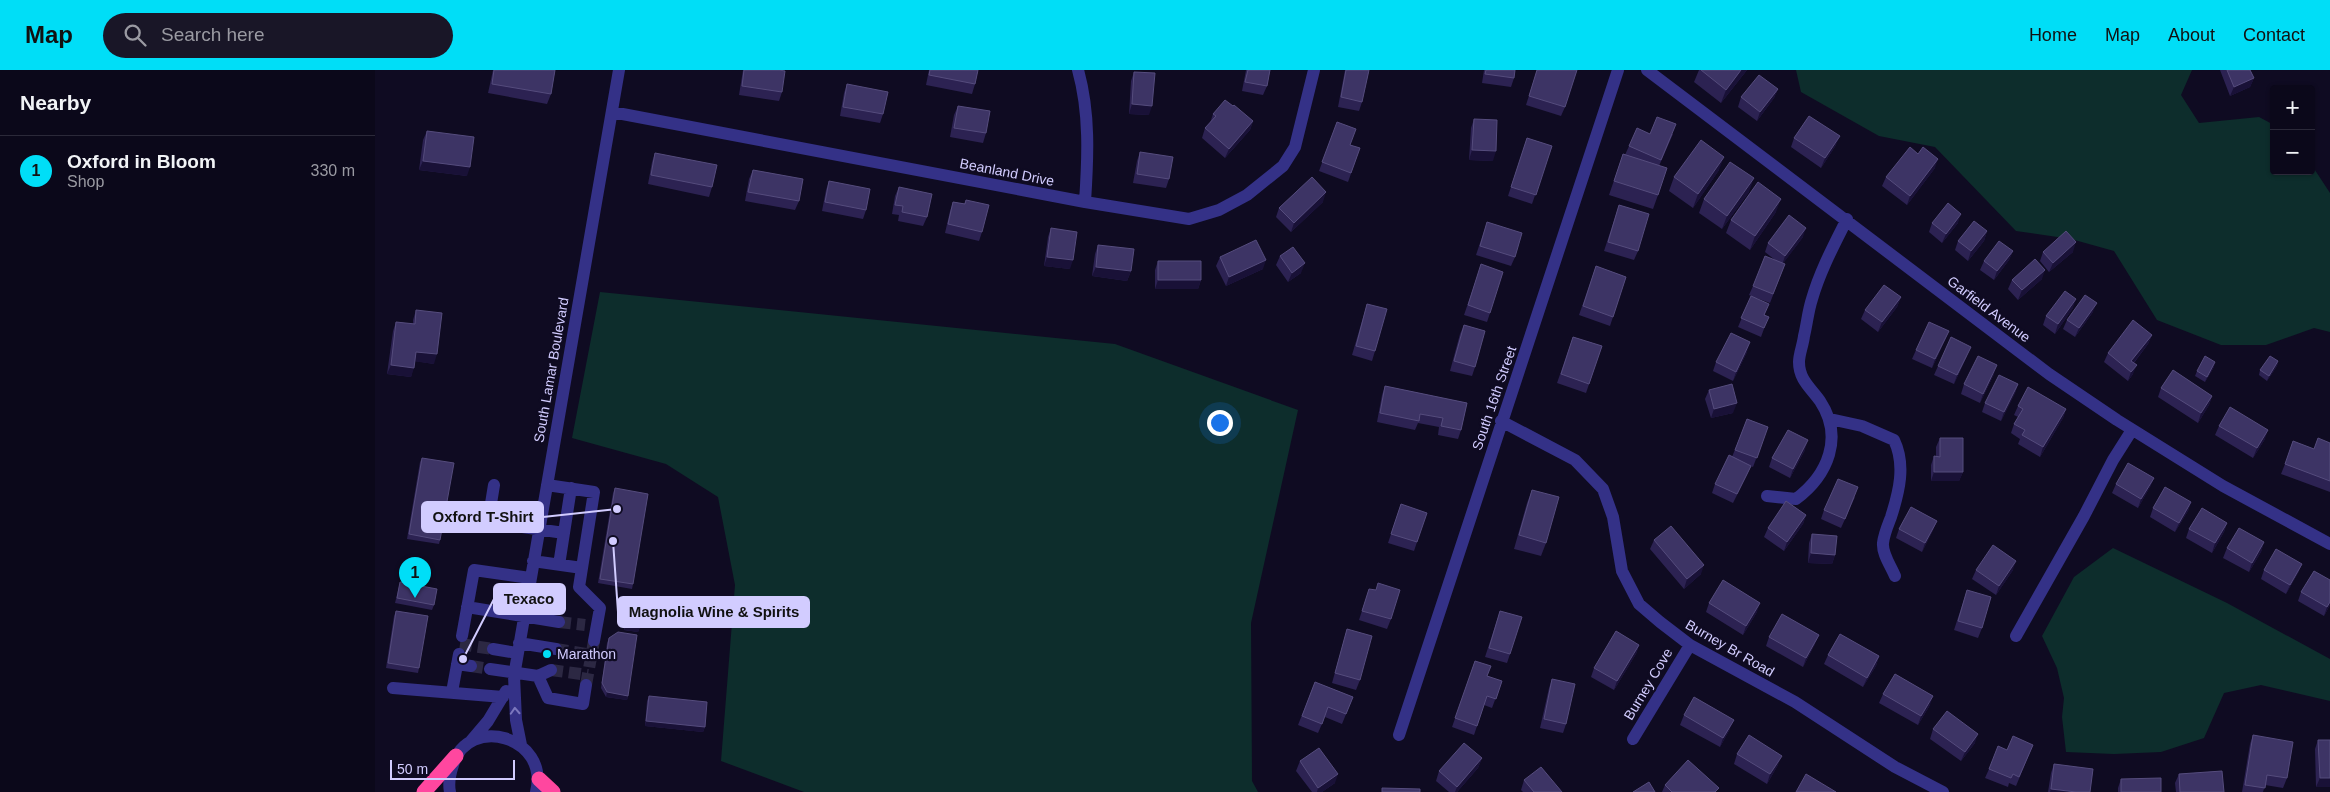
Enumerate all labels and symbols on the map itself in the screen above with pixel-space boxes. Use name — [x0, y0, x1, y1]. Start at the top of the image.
street label: Beanland Drive — [958, 155, 1056, 189]
street label: Garfield Avenue — [1945, 273, 2034, 345]
street label: South Lamar Boulevard — [530, 296, 572, 444]
street label: South 16th Street — [1469, 344, 1519, 452]
your location — [1207, 410, 1233, 436]
callout: Oxford T-Shirt — [422, 502, 543, 532]
text: Oxford T-Shirt — [433, 508, 533, 525]
pin: 1 — [399, 557, 431, 598]
callout: Texaco — [494, 584, 565, 614]
text: Texaco — [504, 590, 554, 607]
callout: Magnolia Wine & Spirits — [618, 597, 809, 627]
text: Magnolia Wine & Spirits — [629, 603, 799, 620]
street label: Burney Br Road — [1683, 616, 1777, 680]
street label: Burney Cove — [1620, 645, 1676, 723]
place label: Marathon — [557, 646, 616, 662]
marker: Marathon — [541, 648, 553, 660]
one-way arrow — [510, 706, 521, 714]
scale bar — [390, 757, 515, 780]

